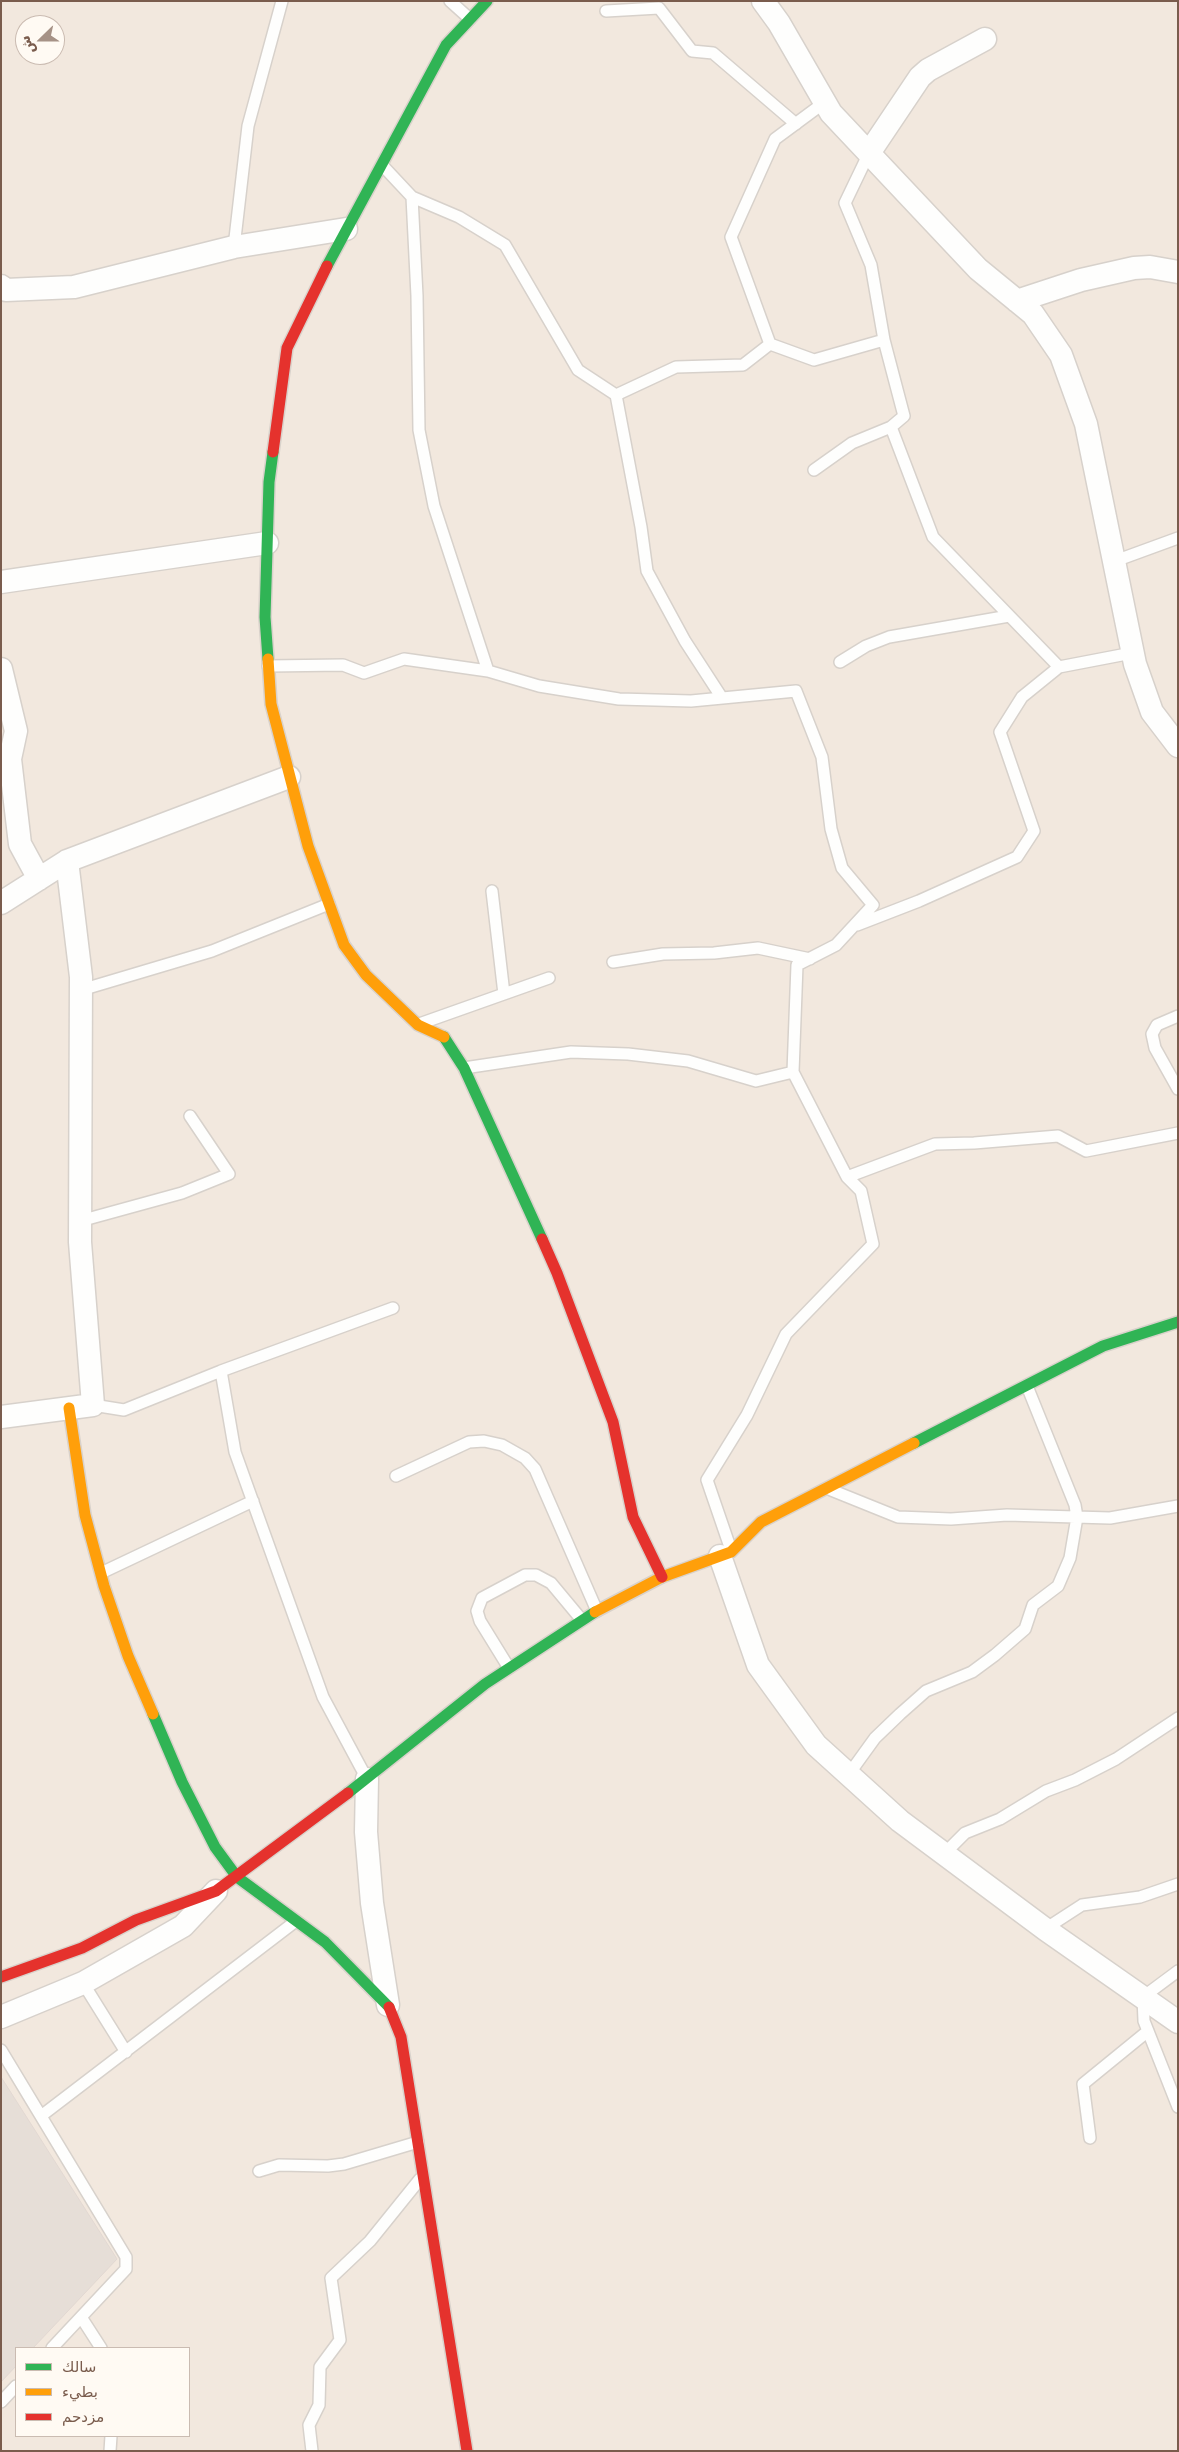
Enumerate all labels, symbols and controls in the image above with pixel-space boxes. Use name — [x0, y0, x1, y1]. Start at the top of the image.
north arrow — [15, 15, 65, 65]
text: ش — [16, 33, 38, 57]
legend — [15, 2347, 190, 2437]
text: سالك — [62, 2358, 96, 2376]
text: بطيء — [62, 2383, 98, 2401]
text: مزدحم — [62, 2408, 104, 2426]

